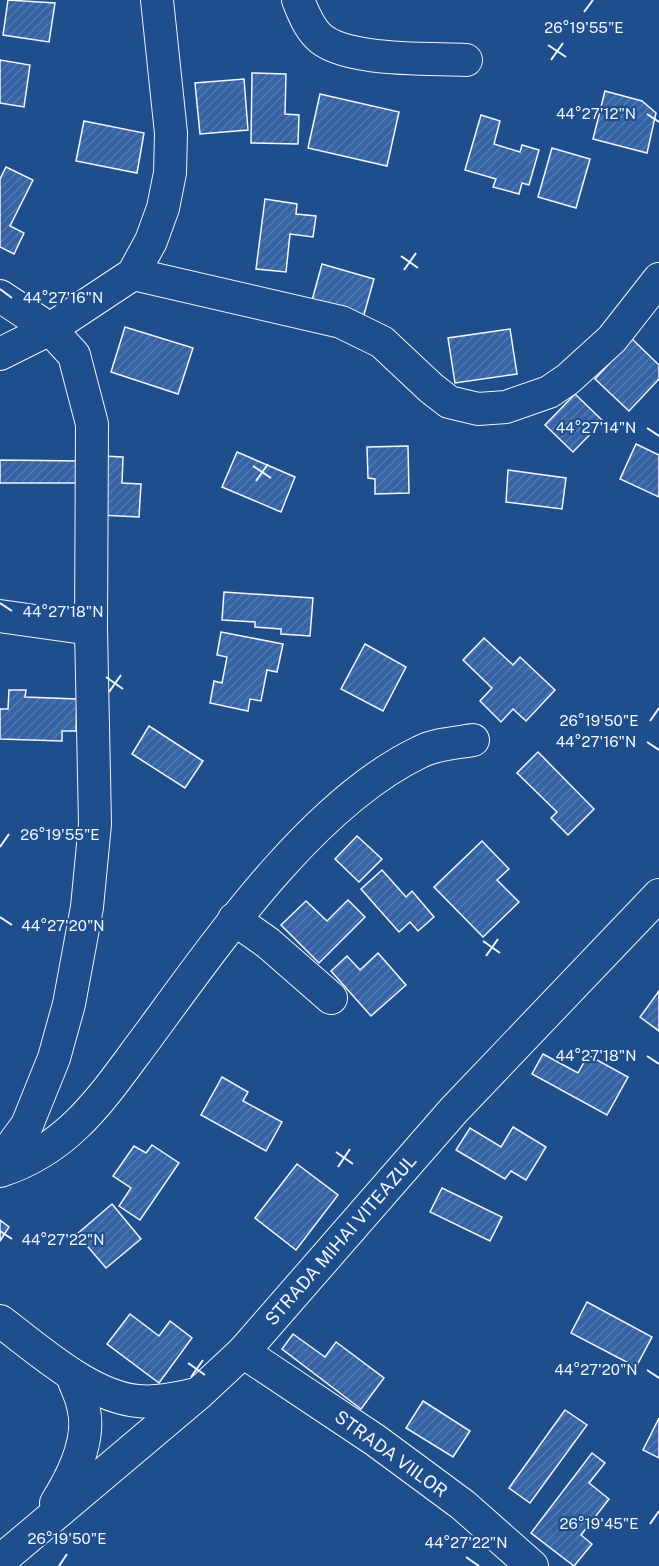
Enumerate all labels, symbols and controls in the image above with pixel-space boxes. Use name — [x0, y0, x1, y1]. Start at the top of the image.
text: 26°19'55"E — [544, 19, 624, 36]
text: 44°27'12"N — [556, 105, 636, 122]
text: 44°27'16"N — [23, 289, 103, 306]
text: 44°27'14"N — [556, 419, 636, 436]
text: 44°27'18"N — [23, 603, 103, 620]
text: 26°19'50"E — [560, 712, 638, 729]
text: 44°27'16"N — [556, 733, 636, 750]
text: 26°19'55"E — [20, 826, 100, 843]
text: 44°27'20"N — [21, 917, 105, 934]
text: 44°27'18"N — [556, 1047, 636, 1064]
street label: STRADA MIHAI VITEAZUL — [261, 1150, 421, 1329]
text: 44°27'22"N — [21, 1231, 105, 1248]
text: 44°27'20"N — [554, 1361, 638, 1378]
street label: STRADA VIILOR — [331, 1406, 452, 1501]
text: 26°19'45"E — [559, 1515, 639, 1532]
text: 26°19'50"E — [28, 1530, 106, 1547]
text: 44°27'22"N — [424, 1534, 508, 1551]

